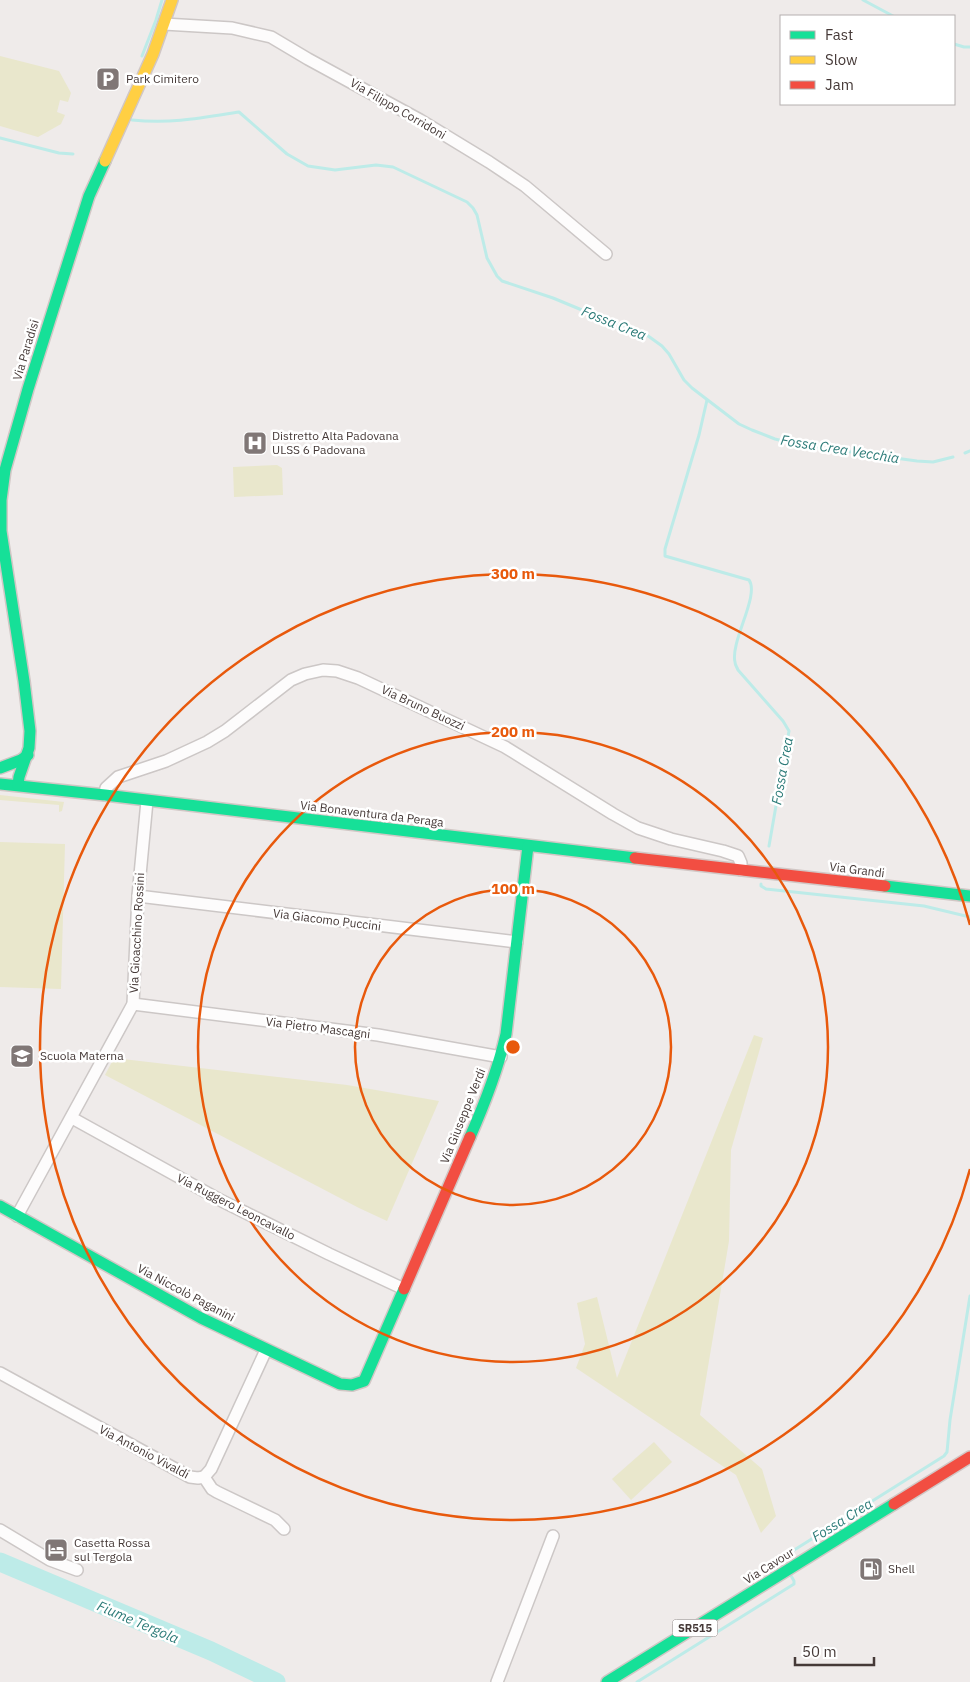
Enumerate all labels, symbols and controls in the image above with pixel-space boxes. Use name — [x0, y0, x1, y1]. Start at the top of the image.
legend — [780, 15, 955, 105]
text: Fast — [825, 25, 853, 44]
text: Slow — [825, 50, 858, 69]
parking icon: Park Cimitero — [95, 66, 121, 92]
place label: Park Cimitero — [126, 71, 199, 86]
street label: Via Filippo Corridoni — [348, 75, 449, 142]
text: Jam — [825, 75, 854, 94]
water label: Fossa Crea — [579, 302, 649, 344]
street label: Via Paradisi — [9, 318, 42, 382]
place label: Distretto Alta Padovana ULSS 6 Padovana — [272, 428, 399, 457]
hospital icon: Distretto Alta Padovana ULSS 6 Padovana — [242, 430, 268, 456]
water label: Fossa Crea Vecchia — [779, 431, 901, 467]
text: 300 m — [491, 564, 535, 583]
street label: Via Bruno Buozzi — [379, 682, 467, 733]
text: 200 m — [491, 722, 535, 741]
water label: Fossa Crea — [767, 736, 797, 806]
street label: Via Bonaventura da Peraga — [299, 797, 445, 830]
street label: Via Grandi — [829, 859, 885, 880]
street label: Via Gioacchino Rossini — [126, 872, 147, 994]
text: 100 m — [491, 879, 535, 898]
street label: Via Giacomo Puccini — [272, 905, 382, 934]
street label: Via Pietro Mascagni — [265, 1014, 371, 1041]
centre of rings — [504, 1038, 522, 1056]
school or university icon: Scuola Materna — [9, 1043, 35, 1069]
place label: Scuola Materna — [40, 1048, 124, 1063]
street label: Via Giuseppe Verdi — [437, 1066, 488, 1166]
street label: Via Ruggero Leoncavallo — [174, 1170, 298, 1243]
street label: Via Niccolò Paganini — [135, 1260, 238, 1325]
street label: Via Antonio Vivaldi — [97, 1421, 192, 1482]
water label: Fossa Crea — [808, 1494, 876, 1546]
place label: Casetta Rossa sul Tergola — [74, 1535, 151, 1564]
hotel icon: Casetta Rossa sul Tergola — [43, 1537, 69, 1563]
street label: Via Cavour — [741, 1544, 797, 1587]
fuel station icon: Shell — [858, 1556, 884, 1582]
place label: Shell — [888, 1561, 915, 1576]
water label: Fiume Tergola — [94, 1597, 182, 1647]
road number: SR515 — [672, 1620, 718, 1636]
scale bar — [795, 1634, 874, 1666]
text: 50 m — [802, 1642, 837, 1661]

